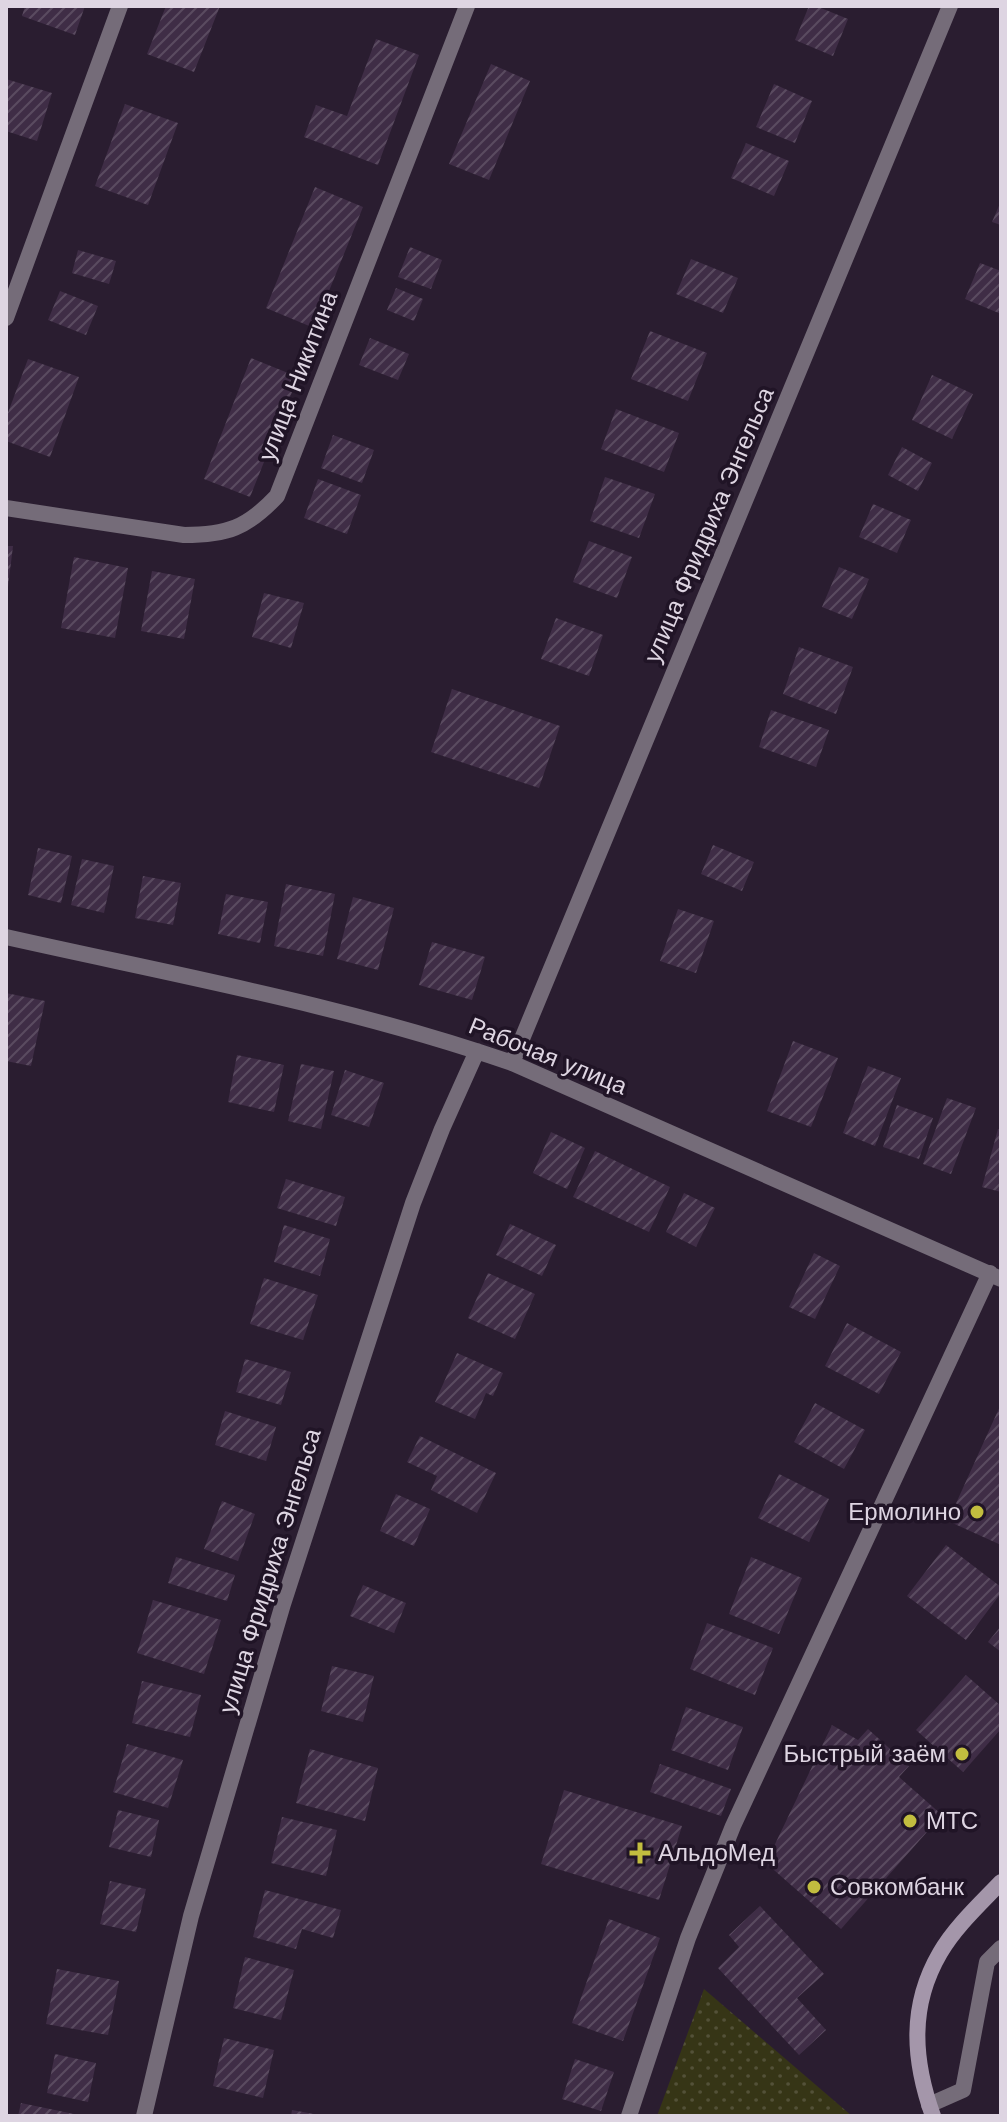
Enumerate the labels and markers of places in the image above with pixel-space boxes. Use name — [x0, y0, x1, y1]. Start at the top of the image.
place label: Ермолино — [848, 1498, 961, 1526]
marker: Ермолино — [968, 1503, 986, 1521]
place label: Быстрый заём — [784, 1740, 946, 1768]
marker: Быстрый заём — [953, 1745, 971, 1763]
place label: МТС — [926, 1807, 978, 1835]
marker: МТС — [901, 1812, 919, 1830]
place label: АльдоМед — [658, 1839, 775, 1867]
marker: АльдоМед — [629, 1842, 651, 1864]
place label: Совкомбанк — [830, 1873, 965, 1901]
marker: Совкомбанк — [805, 1878, 823, 1896]

